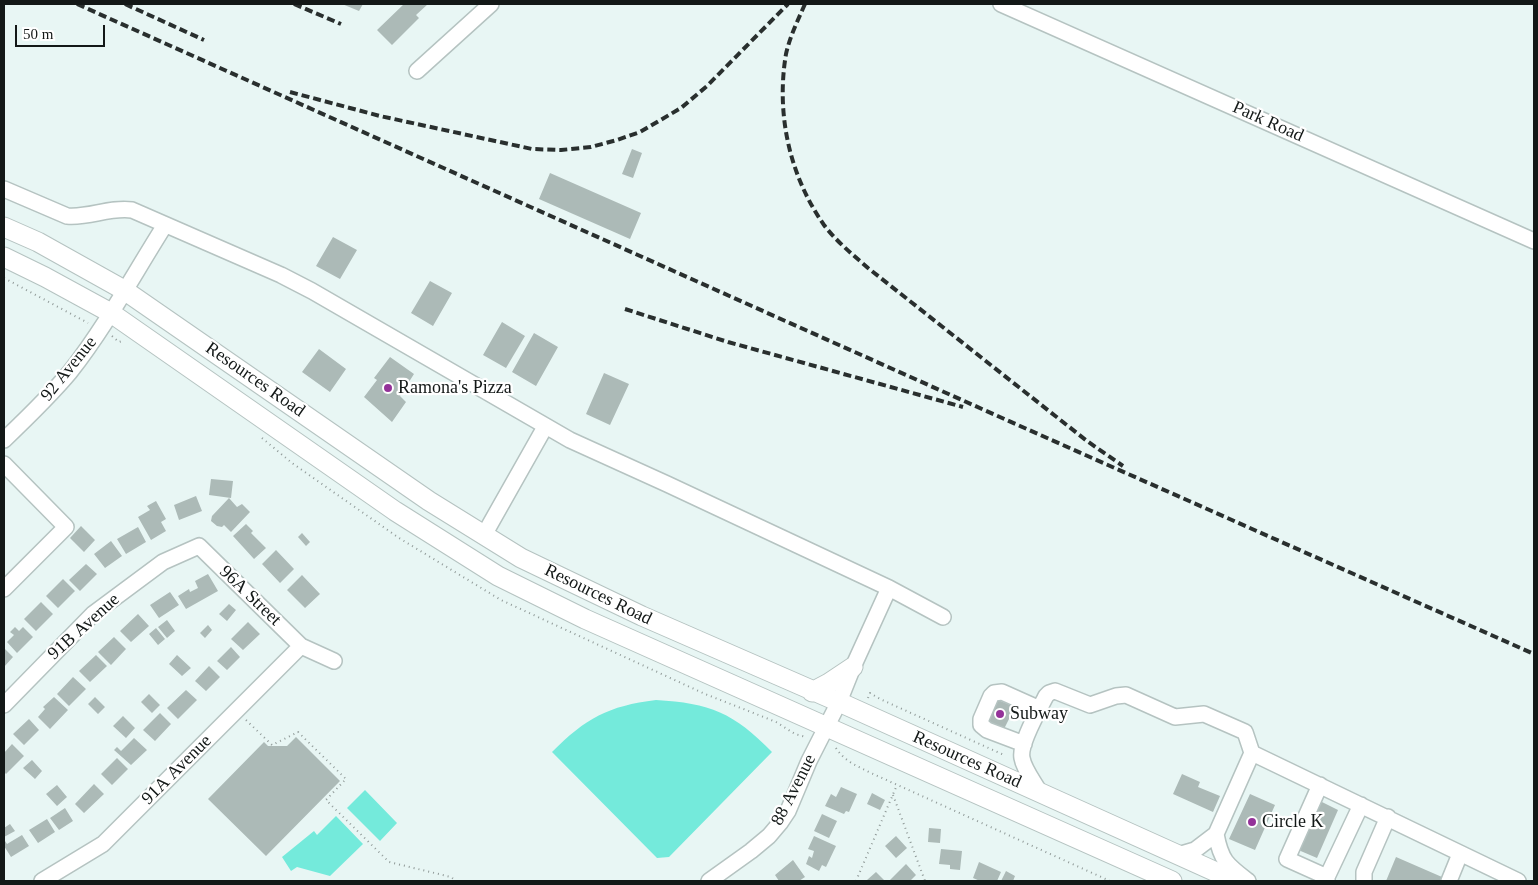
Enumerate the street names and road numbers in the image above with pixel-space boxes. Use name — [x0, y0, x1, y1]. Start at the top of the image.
street label: Park Road — [1229, 97, 1307, 147]
street label: 92 Avenue — [36, 332, 102, 406]
street label: Resources Road — [201, 338, 309, 422]
street label: Resources Road — [541, 560, 655, 630]
street label: 96A Street — [215, 561, 285, 631]
street label: 91B Avenue — [44, 589, 124, 665]
street label: Resources Road — [909, 726, 1025, 794]
street label: 91A Avenue — [137, 730, 217, 810]
street label: 88 Avenue — [767, 751, 821, 829]

